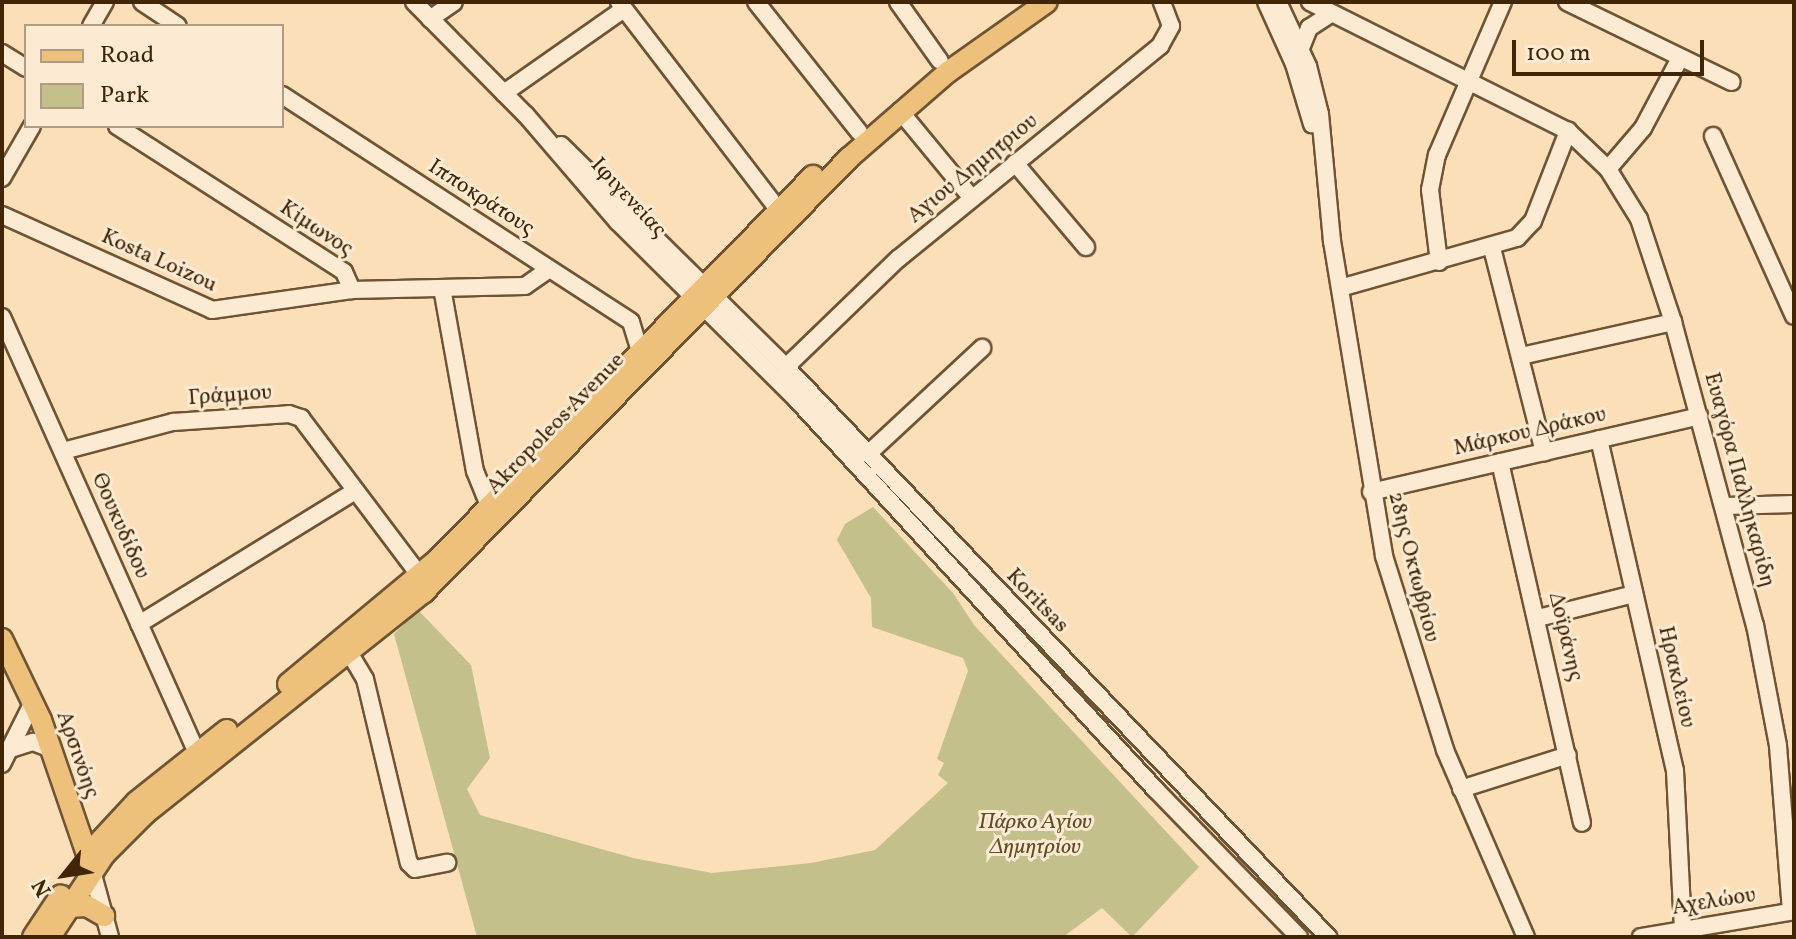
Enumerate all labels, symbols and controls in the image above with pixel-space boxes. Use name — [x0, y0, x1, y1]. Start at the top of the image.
legend — [24, 24, 284, 128]
scale bar — [1516, 24, 1708, 74]
text: 100 m — [1526, 37, 1591, 71]
text: Road — [100, 39, 154, 73]
text: Park — [100, 79, 149, 113]
street label: Αγιου Δημητριου — [903, 108, 1043, 230]
street label: Ιφιγενείας — [584, 153, 672, 243]
street label: Ιπποκράτους — [423, 154, 539, 242]
street label: Κίμωνος — [274, 195, 358, 263]
street label: Kosta Loizou — [97, 224, 221, 298]
street label: Akropoleos Avenue — [482, 348, 630, 500]
street label: Ευαγόρα Παλληκαρίδη — [1698, 370, 1780, 590]
street label: Γράμμου — [187, 380, 273, 412]
street label: Μάρκου Δράκου — [1451, 402, 1609, 462]
street label: Θουκυδίδου — [85, 469, 155, 583]
street label: 28ης Οκτωβρίου — [1382, 489, 1444, 645]
street label: Koritsas — [1000, 563, 1074, 639]
street label: Δοϊράνης — [1542, 590, 1588, 684]
street label: Ηρακλείου — [1652, 624, 1700, 730]
street label: Αρσινόης — [50, 708, 104, 802]
park label: Πάρκο Αγίου Δημητρίου — [978, 809, 1092, 860]
north arrow — [24, 835, 104, 915]
text: N — [25, 873, 60, 902]
street label: Αχελώου — [1670, 882, 1758, 922]

